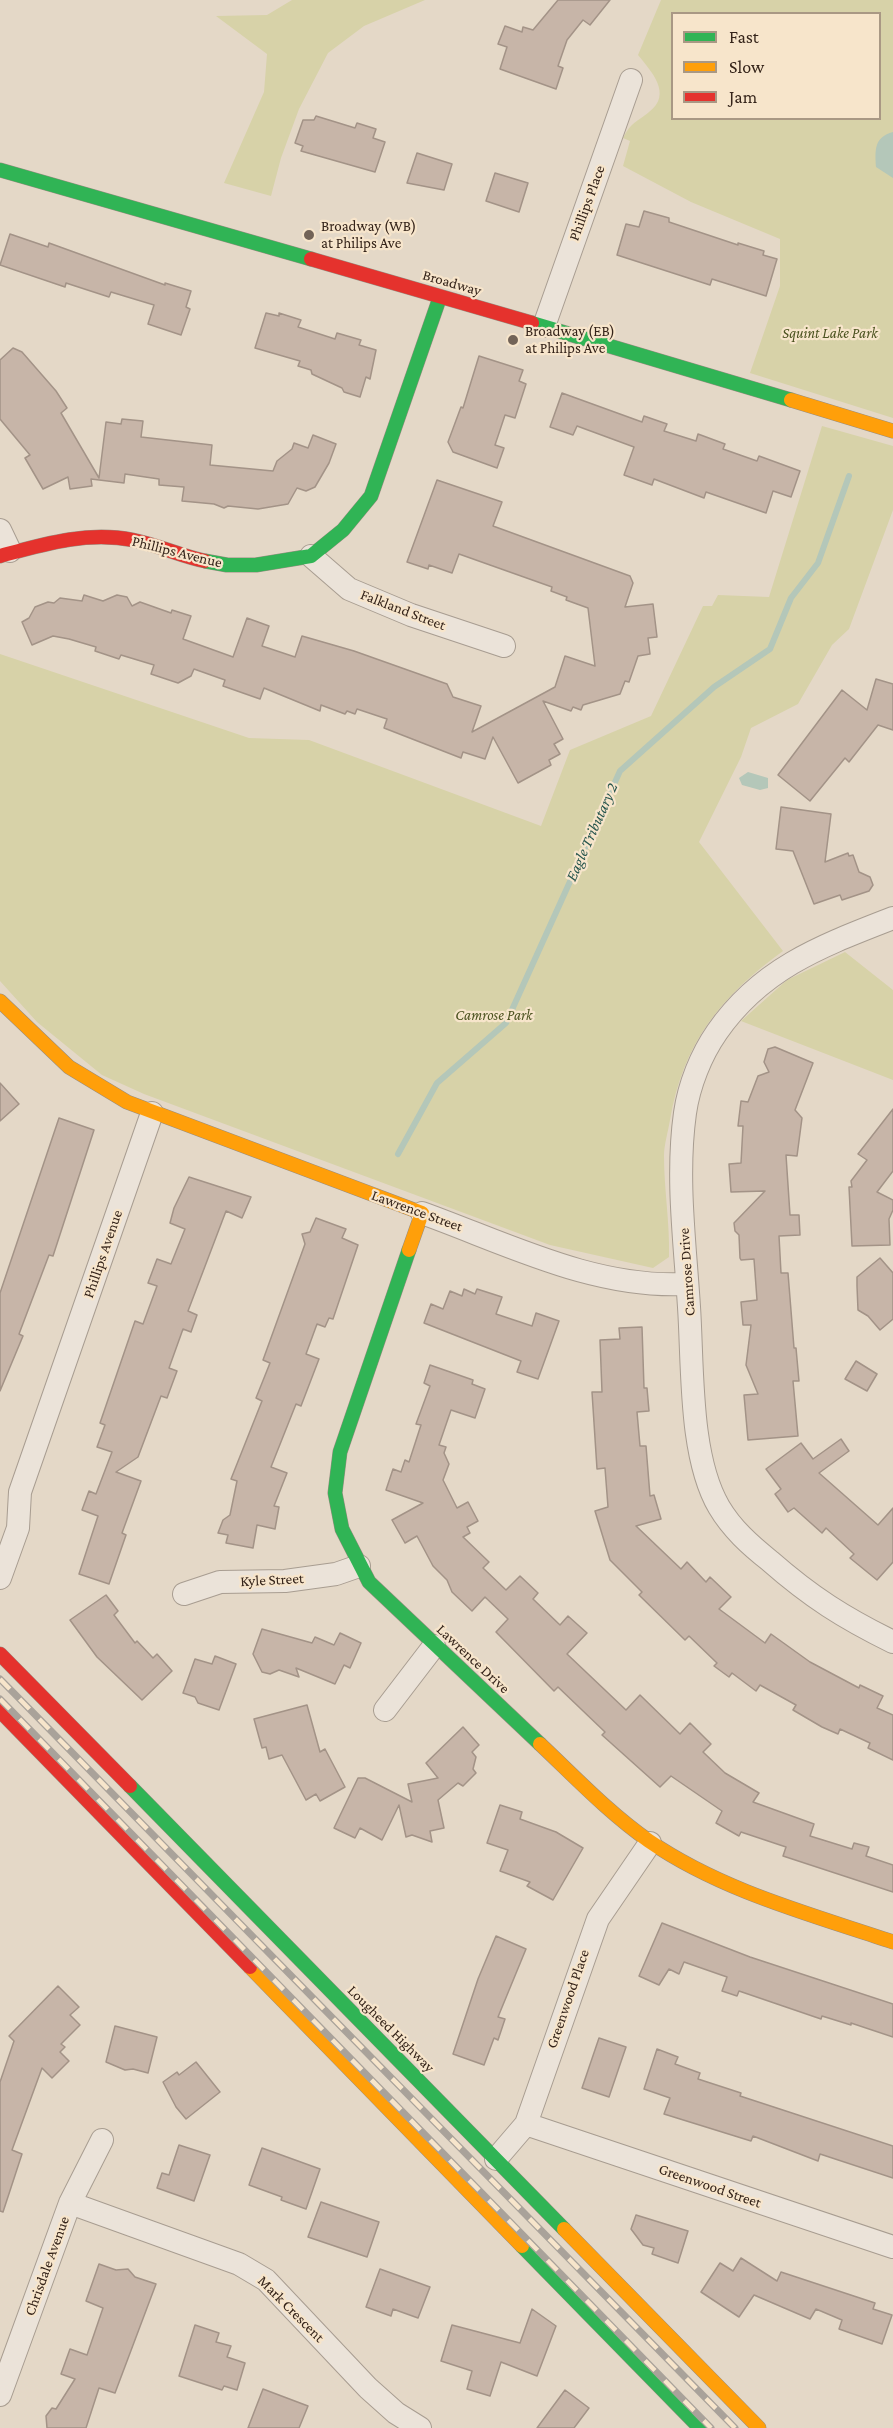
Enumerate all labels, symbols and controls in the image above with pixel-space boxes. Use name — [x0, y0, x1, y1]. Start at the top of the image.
legend — [671, 12, 881, 120]
text: Fast — [729, 27, 759, 47]
text: Slow — [729, 57, 764, 77]
text: Jam — [729, 87, 757, 107]
street label: Phillips Place — [565, 163, 609, 243]
place label: Broadway (WB) at Philips Ave — [321, 217, 416, 252]
marker: Broadway (WB) at Philips Ave — [302, 228, 316, 242]
street label: Broadway — [421, 266, 483, 300]
place label: Broadway (EB) at Philips Ave — [525, 322, 615, 357]
park label: Squint Lake Park — [782, 324, 878, 342]
marker: Broadway (EB) at Philips Ave — [506, 333, 520, 347]
street label: Phillips Avenue — [130, 532, 224, 572]
street label: Falkland Street — [358, 585, 448, 635]
water label: Eagle Tributary 2 — [562, 780, 622, 884]
park label: Camrose Park — [455, 1006, 533, 1024]
street label: Lawrence Street — [369, 1186, 465, 1236]
street label: Phillips Avenue — [80, 1208, 126, 1300]
street label: Camrose Drive — [675, 1227, 699, 1317]
street label: Kyle Street — [240, 1569, 304, 1591]
street label: Lawrence Drive — [433, 1621, 513, 1697]
street label: Greenwood Place — [543, 1947, 593, 2051]
street label: Lougheed Highway — [344, 1982, 438, 2076]
street label: Greenwood Street — [656, 2160, 764, 2212]
street label: Chrisdale Avenue — [21, 2214, 73, 2318]
street label: Mark Crescent — [254, 2272, 328, 2346]

